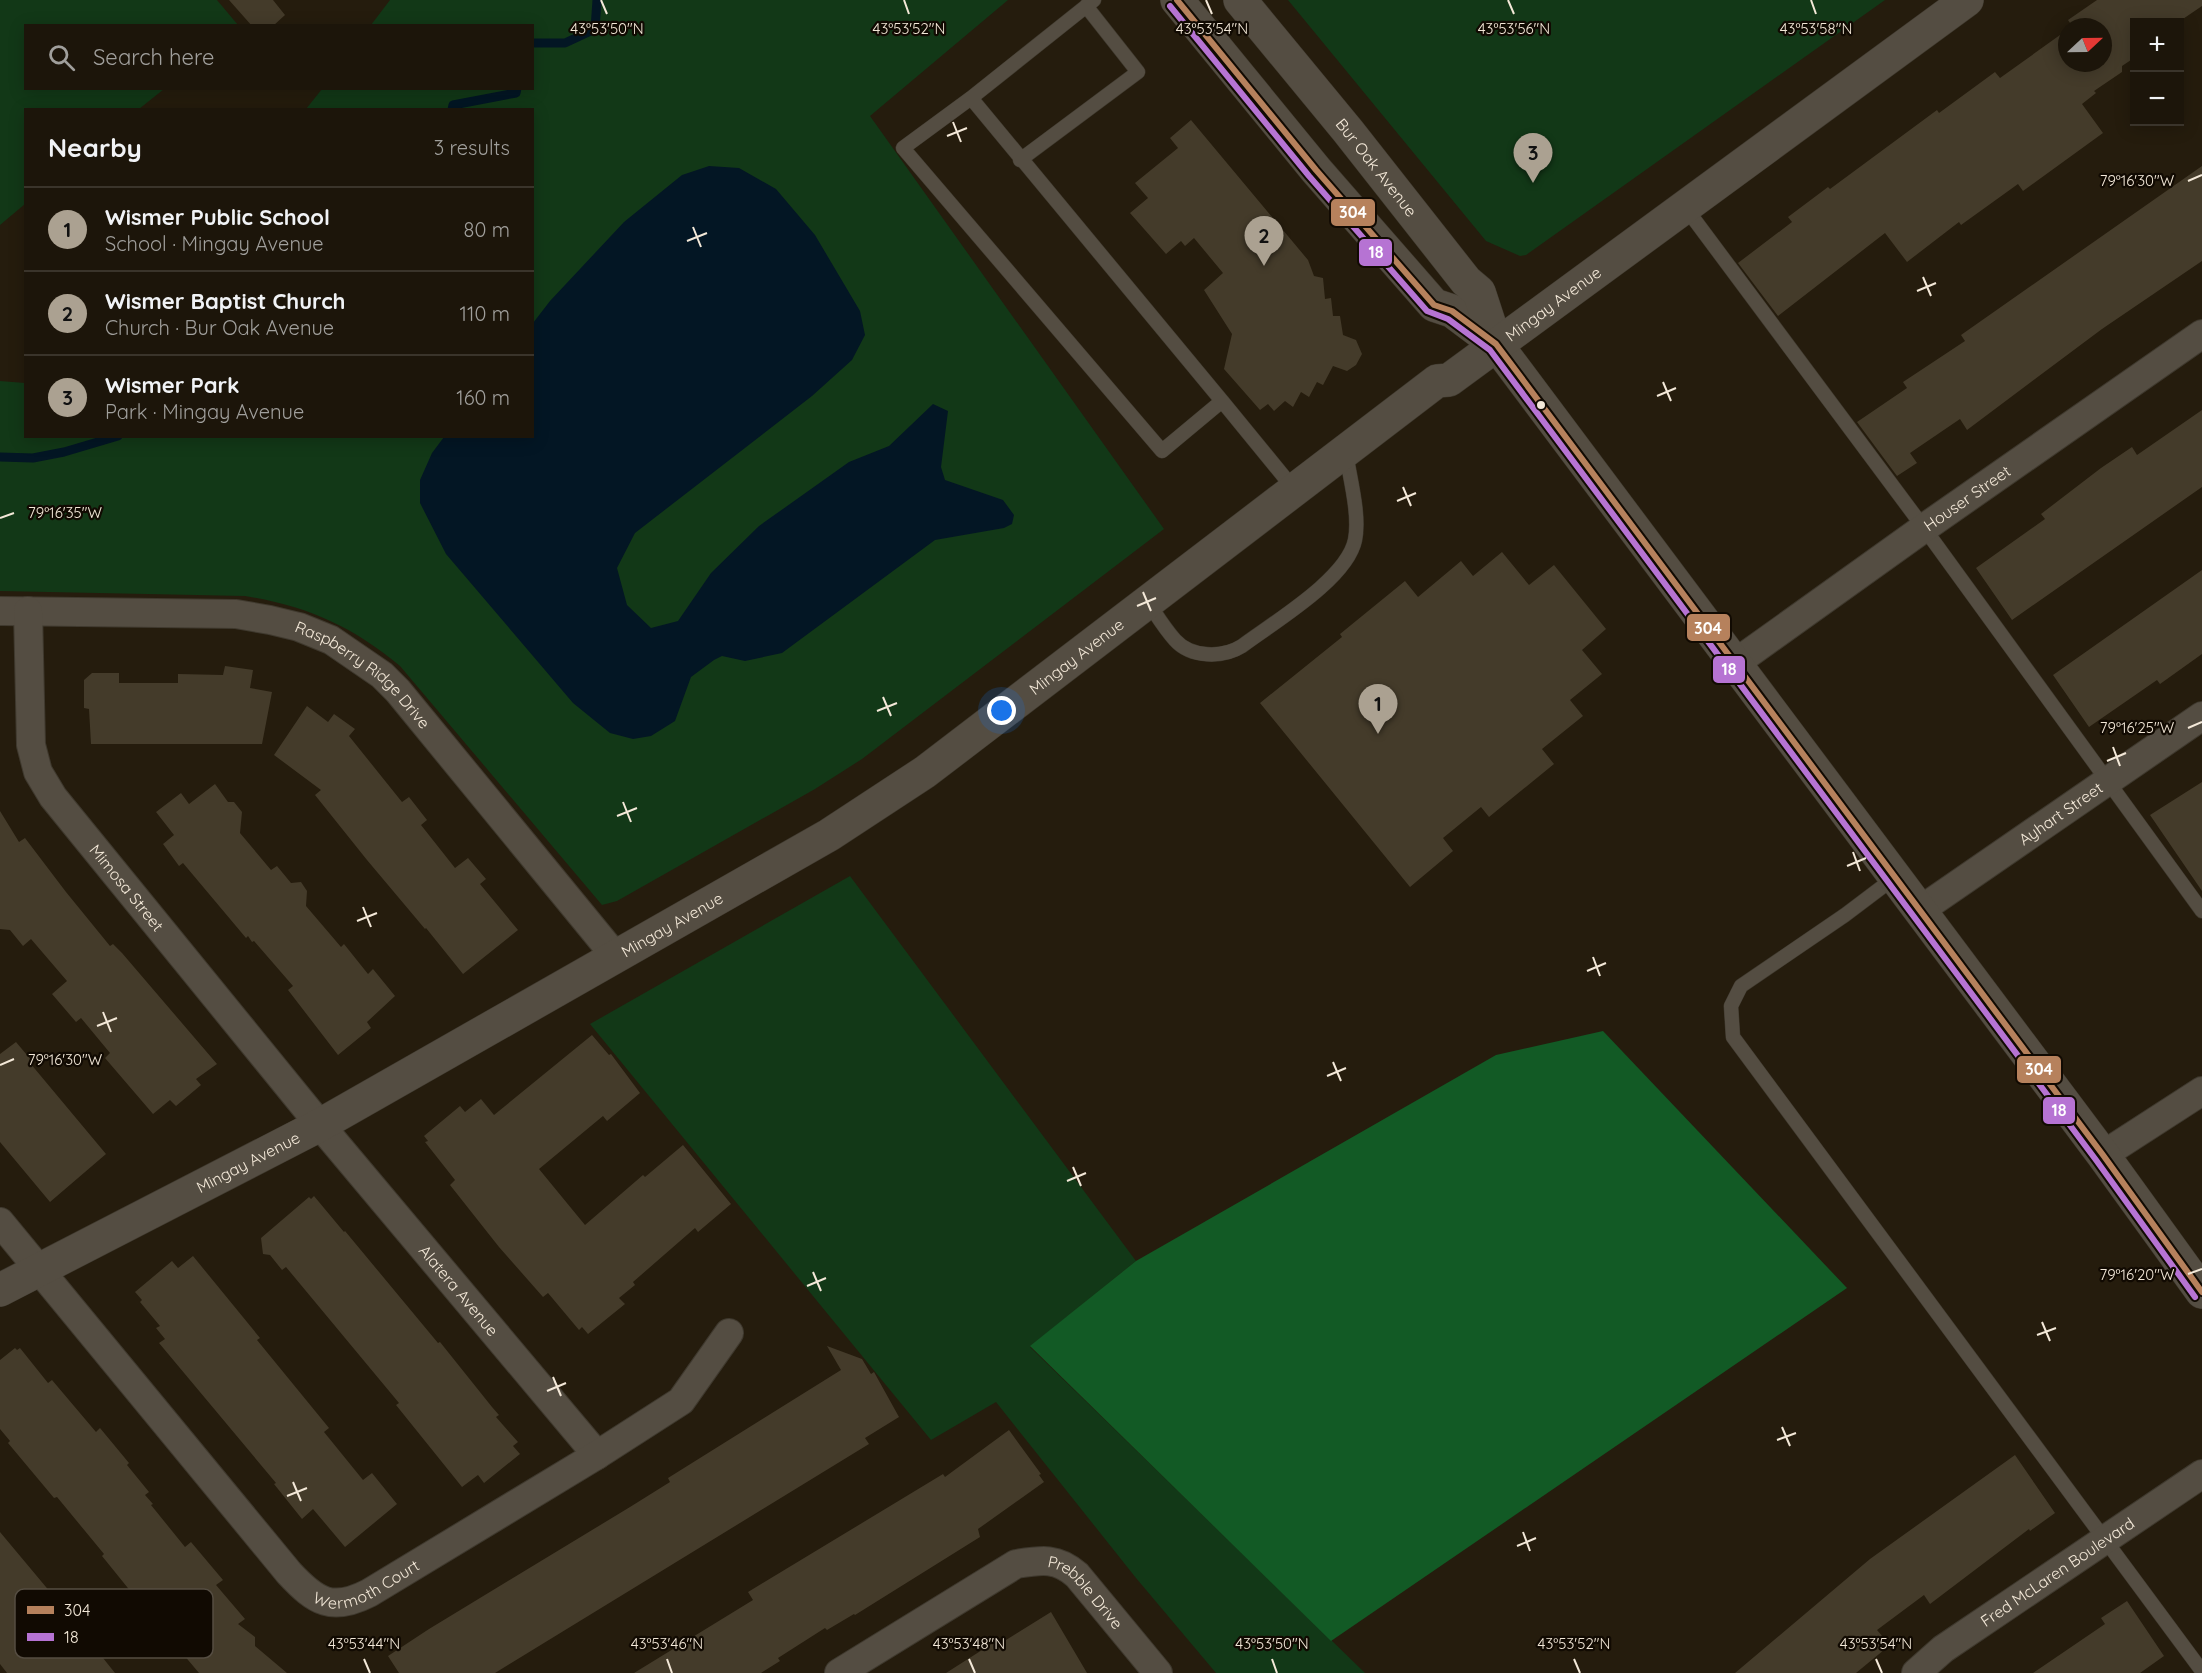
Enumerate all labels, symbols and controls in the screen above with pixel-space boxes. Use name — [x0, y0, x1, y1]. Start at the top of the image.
north arrow — [2058, 18, 2112, 72]
map controls — [2130, 18, 2184, 126]
button: + — [2130, 18, 2184, 72]
text: 43°53'50"N — [570, 19, 644, 38]
text: 43°53'52"N — [873, 19, 945, 38]
text: 43°53'54"N — [1176, 19, 1248, 38]
text: 43°53'56"N — [1478, 19, 1550, 38]
text: 43°53'58"N — [1780, 19, 1852, 38]
search box — [24, 24, 534, 90]
icon: search — [45, 41, 78, 74]
text: Search here — [93, 43, 214, 71]
button: − — [2130, 72, 2184, 126]
street label: Bur Oak Avenue — [1332, 114, 1421, 221]
text: Nearby — [48, 131, 142, 164]
pin: 3 — [1514, 134, 1552, 183]
text: 3 results — [434, 135, 510, 160]
text: 79°16'30"W — [2100, 171, 2175, 190]
line badge: 304 — [1330, 198, 1376, 227]
text: 304 — [1339, 202, 1368, 222]
text: Wismer Public School — [105, 203, 330, 231]
pin: 2 — [1244, 216, 1284, 266]
text: 1 — [64, 217, 71, 242]
text: 80 m — [464, 217, 510, 242]
text: School · Mingay Avenue — [105, 231, 324, 256]
line badge: 18 — [1358, 238, 1393, 267]
text: 18 — [1369, 242, 1384, 262]
street label: Mingay Avenue — [1501, 262, 1605, 345]
text: Wismer Baptist Church — [105, 287, 346, 315]
text: 2 — [62, 301, 73, 326]
text: 110 m — [460, 301, 510, 326]
text: Church · Bur Oak Avenue — [105, 315, 334, 340]
text: Wismer Park — [105, 371, 240, 399]
text: 3 — [62, 385, 73, 410]
text: 160 m — [456, 385, 510, 410]
text: Park · Mingay Avenue — [105, 399, 304, 424]
unlabelled marker — [1535, 399, 1547, 411]
street label: Houser Street — [1920, 461, 2014, 535]
text: 79°16'35"W — [28, 503, 102, 522]
line badge: 304 — [1686, 613, 1731, 642]
street label: Mingay Avenue — [1025, 614, 1128, 699]
street label: Raspberry Ridge Drive — [292, 616, 435, 733]
text: 304 — [1694, 618, 1723, 638]
line badge: 18 — [1712, 655, 1746, 684]
text: 18 — [1722, 659, 1737, 679]
pin: 1 — [1358, 684, 1398, 734]
your location — [987, 696, 1016, 725]
text: 79°16'25"W — [2100, 718, 2175, 737]
street label: Ayhart Street — [2015, 777, 2106, 849]
street label: Mimosa Street — [85, 840, 168, 935]
street label: Mingay Avenue — [617, 888, 726, 961]
text: 79°16'30"W — [28, 1050, 103, 1069]
line badge: 304 — [2016, 1055, 2062, 1084]
text: 304 — [2025, 1059, 2054, 1079]
line badge: 18 — [2042, 1096, 2076, 1125]
text: 18 — [2052, 1100, 2067, 1120]
street label: Mingay Avenue — [193, 1127, 303, 1197]
street label: Alatera Avenue — [415, 1241, 503, 1340]
text: 79°16'20"W — [2099, 1265, 2175, 1284]
street label: Fred McLaren Boulevard — [1976, 1513, 2138, 1631]
street label: Prebble Drive — [1046, 1551, 1127, 1633]
street label: Wermoth Court — [310, 1555, 423, 1613]
legend — [15, 1589, 213, 1658]
text: 304 — [64, 1600, 90, 1620]
text: 18 — [64, 1627, 79, 1647]
text: 43°53'44"N — [328, 1634, 400, 1653]
text: 43°53'46"N — [631, 1634, 703, 1653]
text: 43°53'48"N — [933, 1634, 1005, 1653]
text: 43°53'50"N — [1235, 1634, 1309, 1653]
text: 43°53'52"N — [1538, 1634, 1610, 1653]
text: 43°53'54"N — [1840, 1634, 1912, 1653]

